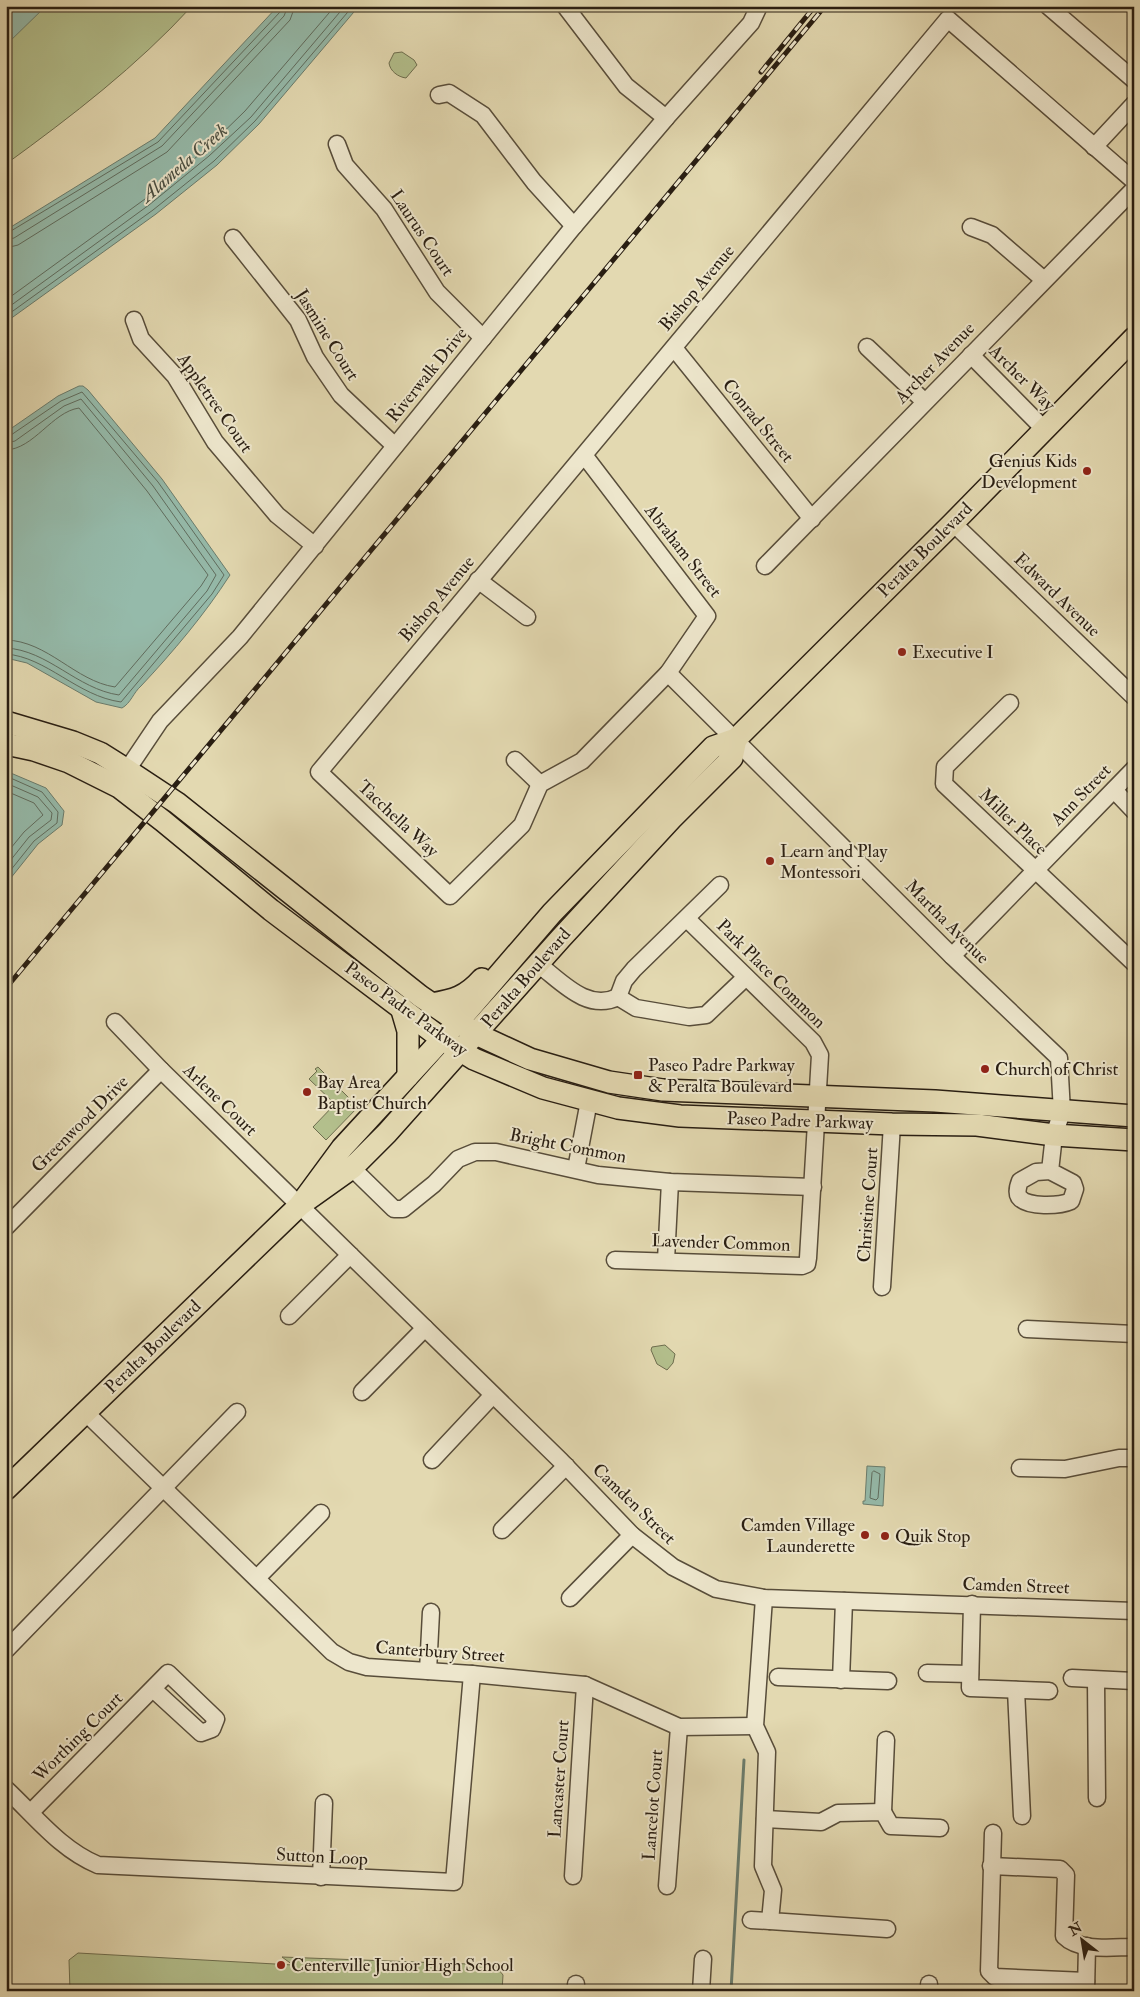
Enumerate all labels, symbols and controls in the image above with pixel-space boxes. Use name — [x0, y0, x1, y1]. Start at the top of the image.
water label: Alameda Creek — [134, 118, 233, 209]
street label: Laurus Court — [385, 185, 459, 281]
street label: Bishop Avenue — [654, 240, 740, 336]
street label: Jasmine Court — [289, 284, 364, 385]
street label: Archer Avenue — [890, 317, 980, 409]
street label: Riverwalk Drive — [382, 322, 473, 427]
street label: Archer Way — [983, 339, 1061, 417]
street label: Appletree Court — [172, 348, 258, 457]
street label: Conrad Street — [717, 374, 799, 468]
place label: Genius Kids Development — [981, 450, 1077, 494]
marker: Genius Kids Development — [1081, 465, 1093, 477]
street label: Peralta Boulevard — [872, 497, 978, 603]
street label: Abraham Street — [639, 499, 727, 602]
street label: Edward Avenue — [1009, 548, 1105, 642]
street label: Bishop Avenue — [394, 551, 480, 647]
place label: Executive I — [912, 641, 994, 664]
marker: Executive I — [896, 646, 908, 658]
street label: Ann Street — [1045, 759, 1116, 831]
street label: Tacchella Way — [353, 776, 444, 863]
street label: Miller Place — [974, 784, 1053, 861]
place label: Learn and Play Montessori — [780, 840, 888, 884]
marker: Learn and Play Montessori — [764, 855, 776, 867]
street label: Martha Avenue — [900, 875, 994, 969]
street label: Park Place Common — [711, 914, 831, 1034]
street label: Peralta Boulevard — [476, 923, 576, 1033]
street label: Paseo Padre Parkway — [340, 957, 473, 1062]
place label: Paseo Padre Parkway & Peralta Boulevard — [648, 1054, 796, 1098]
street label: Arlene Court — [177, 1058, 262, 1141]
place label: Church of Christ — [995, 1058, 1119, 1081]
marker: Church of Christ — [979, 1063, 991, 1075]
marker: Paseo Padre Parkway & Peralta Boulevard — [632, 1069, 644, 1081]
street label: Greenwood Drive — [27, 1070, 134, 1177]
place label: Bay Area Baptist Church — [317, 1071, 427, 1115]
marker: Bay Area Baptist Church — [301, 1086, 313, 1098]
street label: Paseo Padre Parkway — [726, 1107, 875, 1135]
street label: Bright Common — [508, 1123, 628, 1169]
street label: Christine Court — [853, 1147, 884, 1263]
street label: Lavender Common — [651, 1229, 791, 1257]
street label: Peralta Boulevard — [100, 1295, 206, 1399]
street label: Camden Street — [587, 1458, 681, 1550]
place label: Camden Village Launderette — [741, 1514, 855, 1558]
place label: Quik Stop — [895, 1525, 970, 1548]
marker: Camden Village Launderette — [859, 1529, 871, 1541]
marker: Quik Stop — [879, 1530, 891, 1542]
street label: Camden Street — [962, 1573, 1070, 1599]
street label: Canterbury Street — [375, 1636, 506, 1668]
street label: Worthing Court — [28, 1687, 128, 1787]
street label: Lancaster Court — [543, 1719, 575, 1839]
street label: Lancelot Court — [638, 1749, 668, 1861]
street label: Sutton Loop — [275, 1843, 369, 1871]
north arrow — [1058, 1914, 1108, 1964]
text: N — [1065, 1919, 1086, 1940]
place label: Centerville Junior High School — [291, 1954, 514, 1977]
marker: Centerville Junior High School — [275, 1959, 287, 1971]

